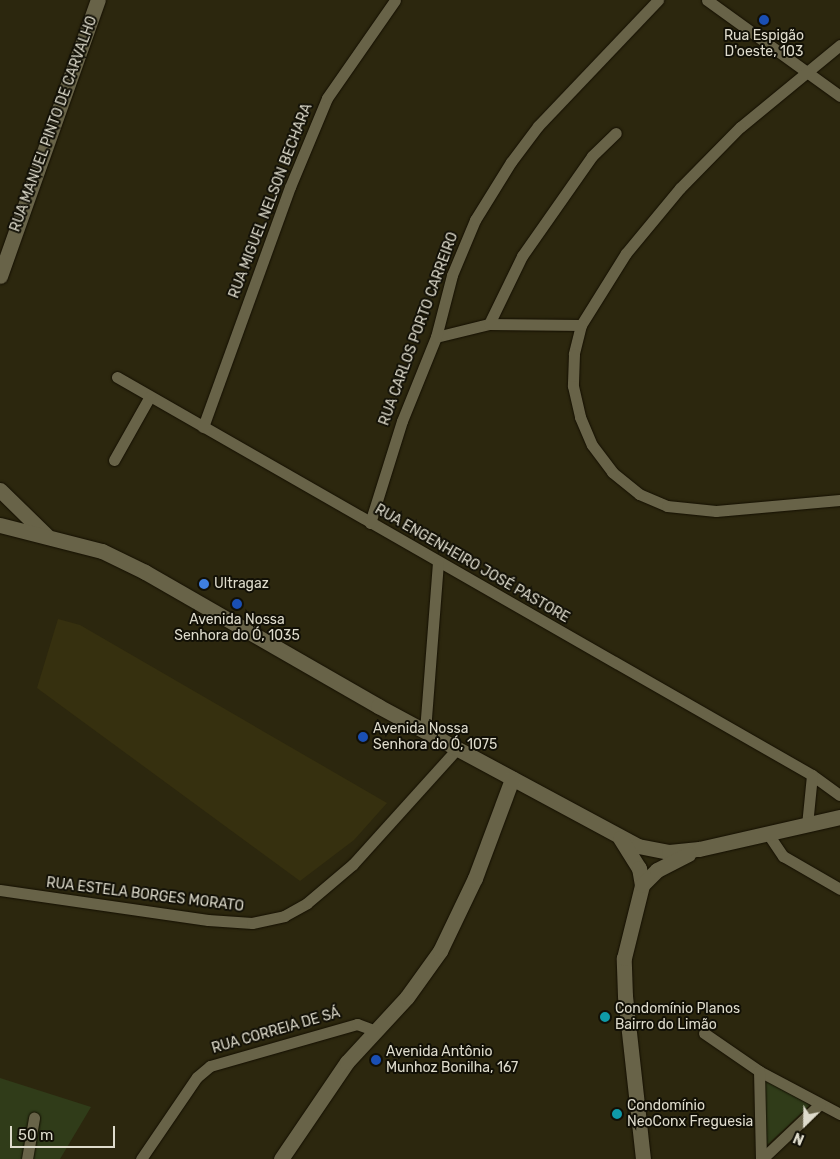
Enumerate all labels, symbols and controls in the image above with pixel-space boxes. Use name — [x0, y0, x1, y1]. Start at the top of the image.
street label: RUA MANUEL PINTO DE CARVALHO — [7, 14, 101, 234]
marker: Rua Espigão D'oeste, 103 — [758, 14, 770, 26]
place label: Rua Espigão D'oeste, 103 — [724, 28, 804, 60]
street label: RUA MIGUEL NELSON BECHARA — [226, 101, 316, 301]
street label: RUA CARLOS PORTO CARREIRO — [376, 230, 462, 428]
street label: RUA ENGENHEIRO JOSÉ PASTORE — [372, 501, 572, 627]
place label: Ultragaz — [214, 576, 269, 592]
marker: Ultragaz — [198, 578, 210, 590]
marker: Avenida Nossa Senhora do Ó, 1035 — [231, 598, 243, 610]
place label: Avenida Nossa Senhora do Ó, 1035 — [174, 612, 300, 644]
place label: Avenida Nossa Senhora do Ó, 1075 — [373, 721, 497, 754]
marker: Avenida Nossa Senhora do Ó, 1075 — [357, 731, 369, 743]
street label: RUA ESTELA BORGES MORATO — [45, 875, 245, 915]
place label: Condomínio Planos Bairro do Limão — [615, 1001, 740, 1034]
street label: RUA CORREIA DE SÁ — [210, 1005, 342, 1057]
marker: Condomínio Planos Bairro do Limão — [599, 1011, 611, 1023]
place label: Avenida Antônio Munhoz Bonilha, 167 — [386, 1044, 518, 1076]
marker: Avenida Antônio Munhoz Bonilha, 167 — [370, 1054, 382, 1066]
place label: Condomínio NeoConx Freguesia — [627, 1098, 753, 1130]
north arrow — [780, 1099, 830, 1149]
marker: Condomínio NeoConx Freguesia — [611, 1108, 623, 1120]
scale bar — [12, 1116, 118, 1148]
text: 50 m — [18, 1126, 53, 1144]
text: N — [791, 1128, 807, 1148]

